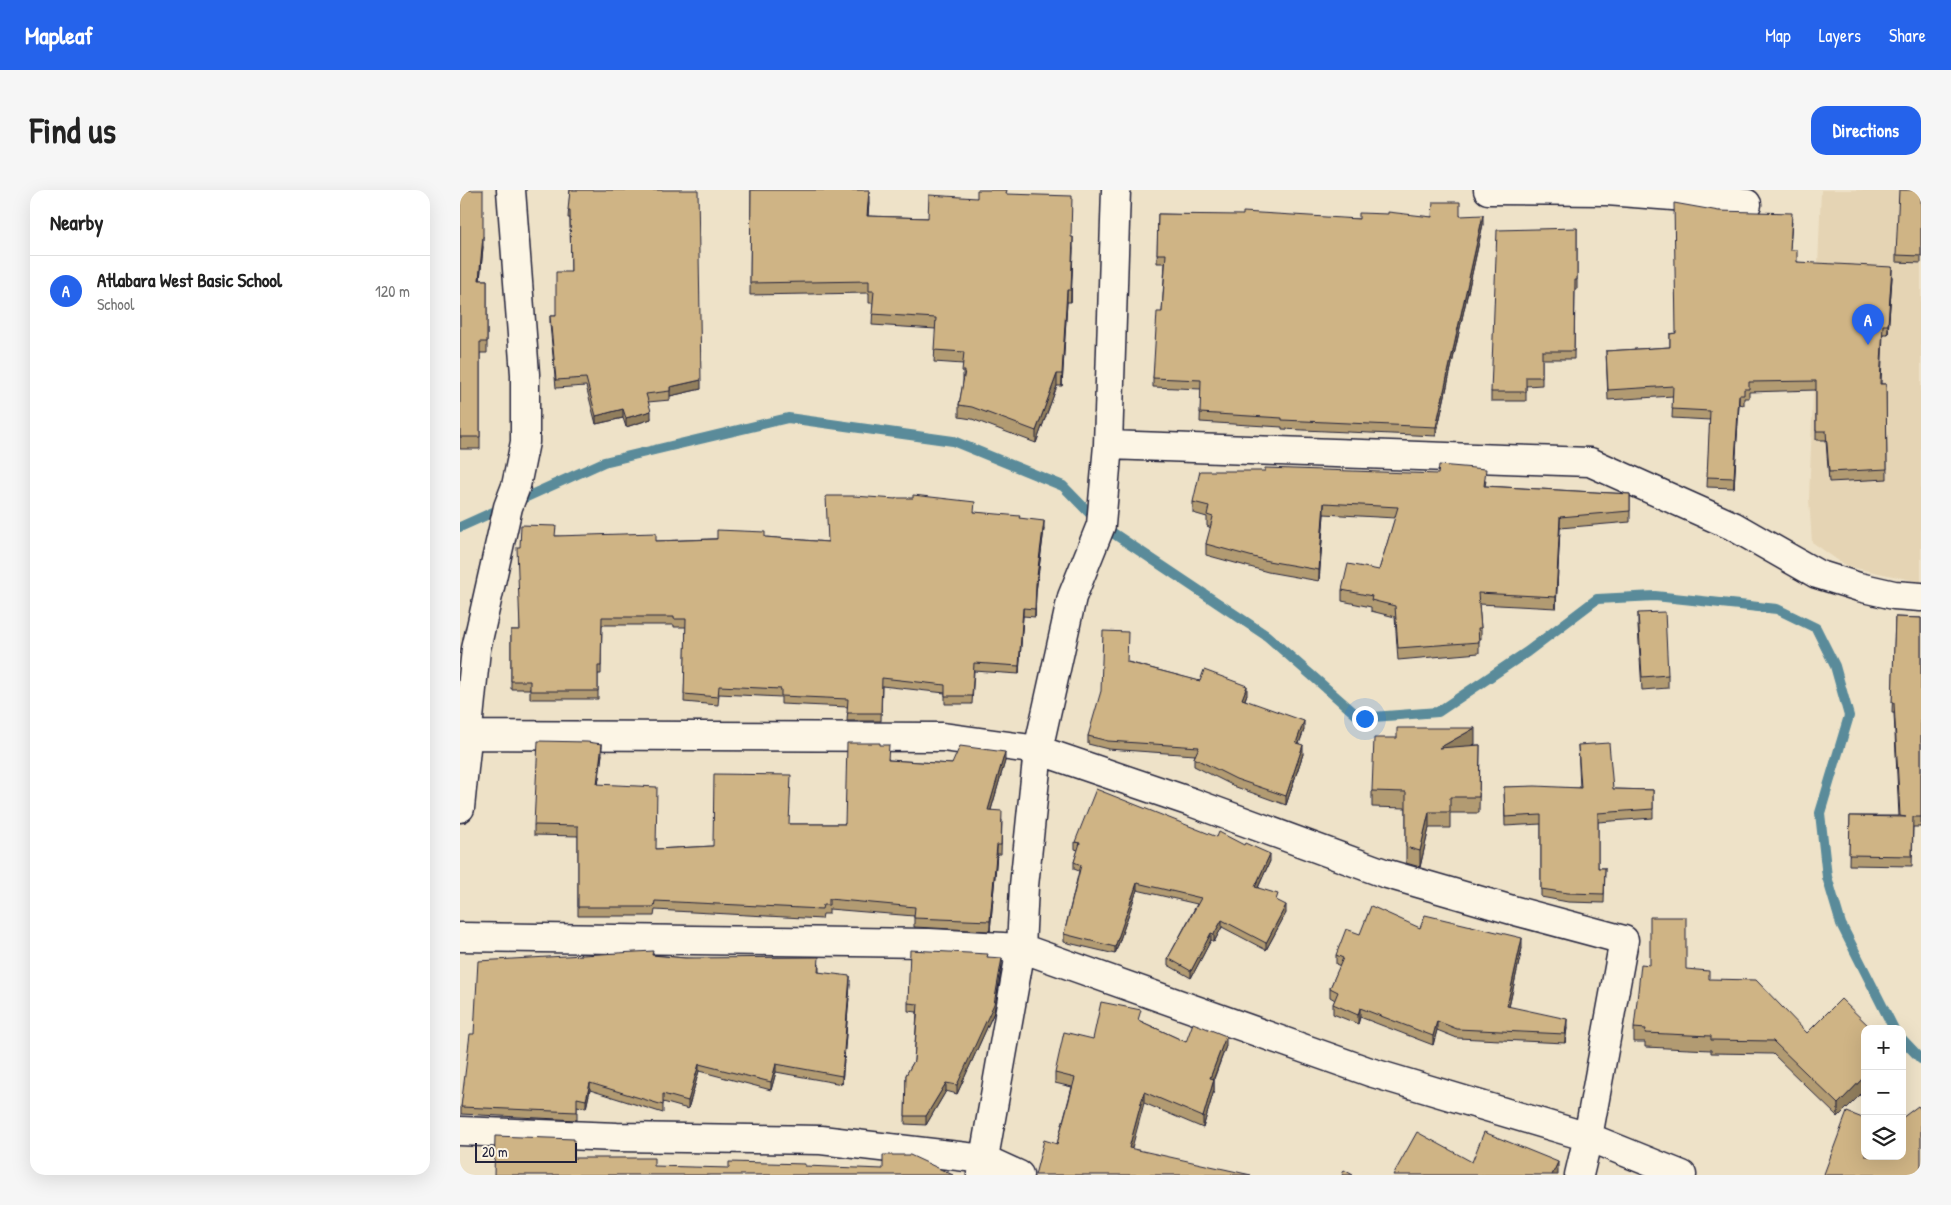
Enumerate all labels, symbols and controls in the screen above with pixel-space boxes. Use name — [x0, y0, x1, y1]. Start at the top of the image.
text: Mapleaf — [25, 19, 93, 51]
text: Map — [1765, 23, 1791, 48]
text: Layers — [1819, 23, 1861, 48]
text: Share — [1889, 23, 1926, 48]
button: Directions — [1811, 106, 1921, 155]
text: Find us — [30, 107, 116, 154]
text: Nearby — [50, 208, 103, 237]
text: Atlabara West Basic School — [97, 267, 282, 293]
text: A — [62, 280, 70, 302]
text: 120 m — [375, 280, 410, 302]
text: School — [97, 293, 134, 315]
pin: A — [1852, 304, 1884, 345]
your location — [1352, 706, 1378, 732]
map controls — [1861, 1025, 1906, 1160]
button: + — [1861, 1025, 1906, 1070]
button: − — [1861, 1070, 1906, 1115]
button: layers — [1861, 1115, 1906, 1160]
scale bar — [475, 1140, 578, 1163]
text: 20 m — [482, 1142, 508, 1161]

